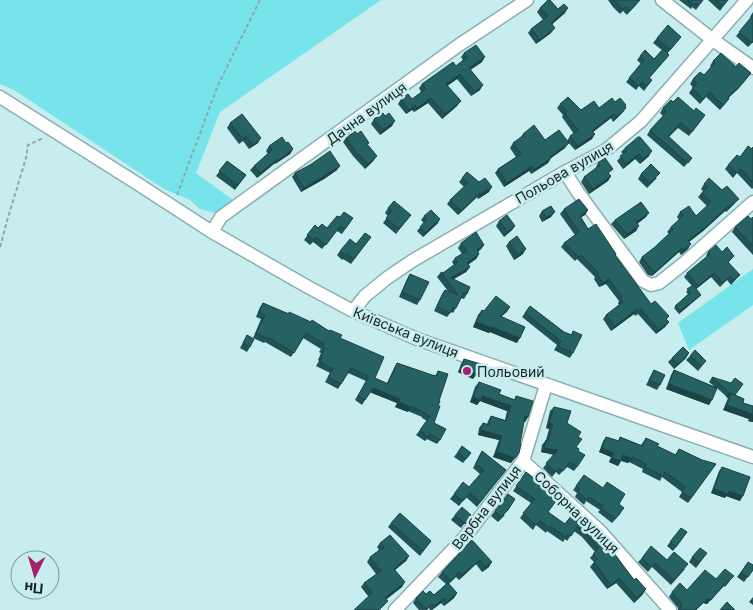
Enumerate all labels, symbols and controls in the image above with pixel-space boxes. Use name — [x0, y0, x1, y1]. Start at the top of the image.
street label: Дачна вулиця — [323, 78, 409, 148]
street label: Польова вулиця — [512, 137, 616, 207]
street label: Київська вулиця — [351, 303, 461, 361]
place label: Польовий — [477, 363, 545, 380]
marker: Польовий — [461, 365, 473, 377]
street label: Вербна вулиця — [448, 462, 524, 552]
street label: Соборна вулиця — [531, 467, 623, 557]
north arrow — [10, 550, 60, 600]
text: Пн — [24, 579, 44, 598]

